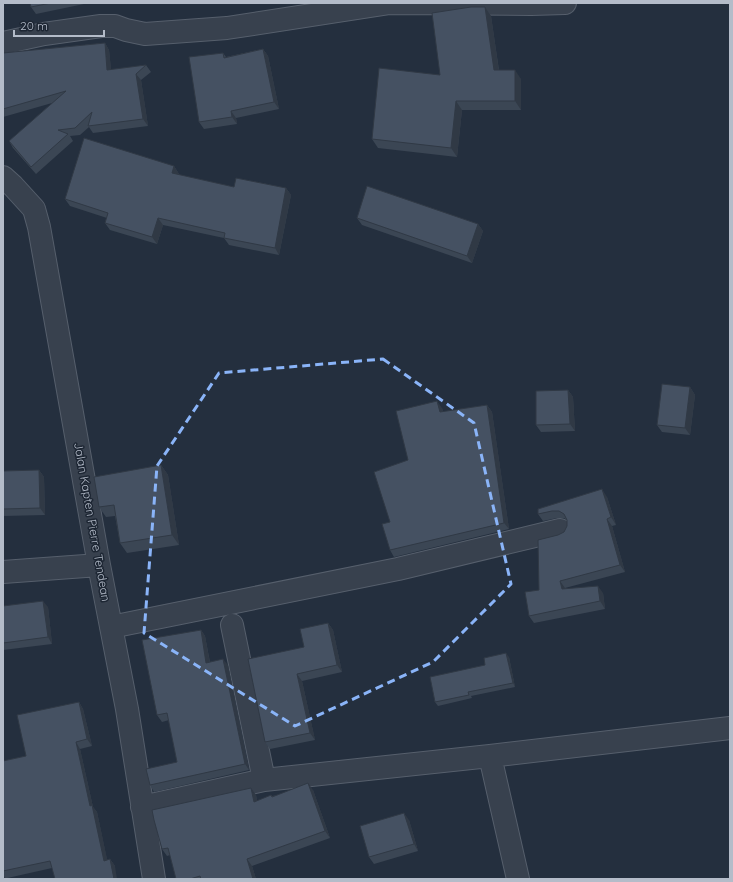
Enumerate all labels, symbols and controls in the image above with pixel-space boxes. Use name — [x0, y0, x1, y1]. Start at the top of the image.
scale bar — [14, 12, 104, 38]
text: 20 m — [20, 18, 48, 33]
street label: Jalan Kapten Pierre Tendean — [71, 441, 114, 603]

